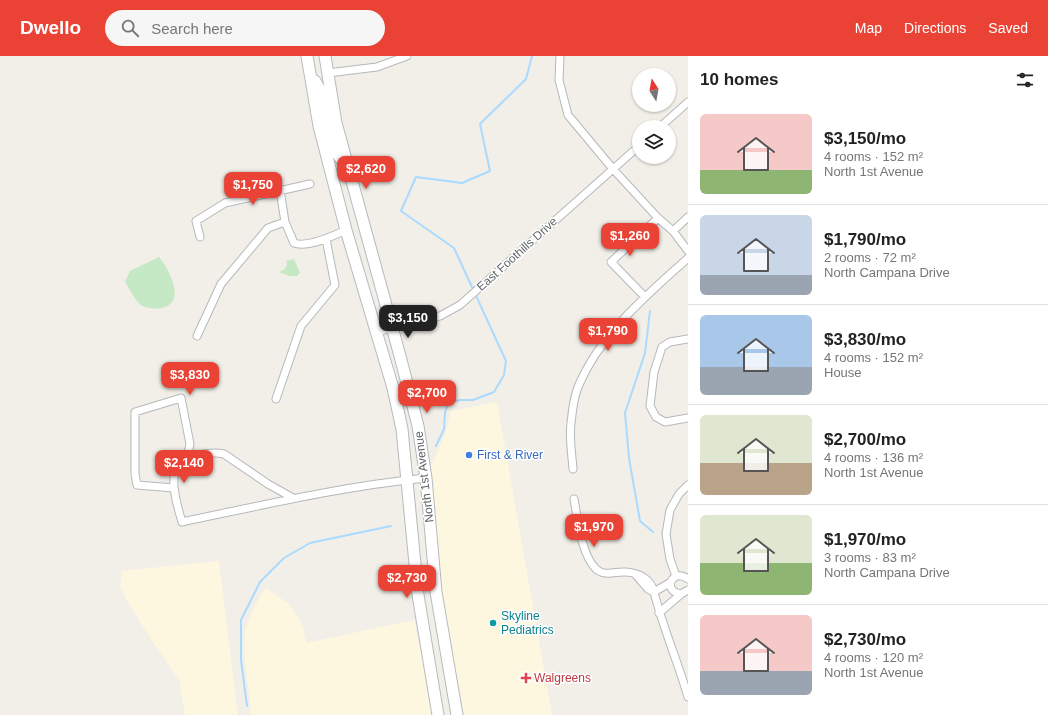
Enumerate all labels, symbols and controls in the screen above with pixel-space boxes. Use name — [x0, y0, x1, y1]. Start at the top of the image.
search box — [105, 10, 385, 46]
text: Dwello — [20, 17, 81, 38]
icon: search — [119, 17, 141, 39]
text: Search here — [151, 20, 233, 37]
text: Map — [855, 20, 882, 36]
text: Directions — [904, 20, 966, 36]
text: Saved — [988, 20, 1028, 36]
north arrow — [632, 68, 676, 112]
map controls — [632, 68, 676, 164]
icon: filters — [1014, 69, 1036, 91]
text: 10 homes — [700, 70, 778, 89]
button: layers — [632, 120, 676, 164]
text: $3,150/mo — [824, 129, 906, 148]
icon: home — [732, 130, 780, 178]
text: 4 rooms · 152 m² — [824, 149, 923, 164]
pin: $2,620 — [333, 156, 399, 190]
text: $2,620 — [346, 161, 386, 176]
text: North 1st Avenue — [824, 164, 924, 179]
pin: $1,750 — [220, 172, 286, 206]
text: $1,750 — [233, 177, 273, 192]
street label: East Foothills Drive — [474, 214, 560, 294]
pin: $1,260 — [597, 223, 663, 257]
text: $1,260 — [610, 228, 650, 243]
text: $1,790/mo — [824, 230, 906, 249]
icon: home — [732, 231, 780, 279]
text: 2 rooms · 72 m² — [824, 250, 916, 265]
text: North Campana Drive — [824, 265, 950, 280]
pin: $3,150 — [375, 305, 441, 339]
text: $3,150 — [388, 310, 428, 325]
pin: $1,790 — [575, 318, 641, 352]
text: $1,790 — [588, 323, 628, 338]
text: $3,830/mo — [824, 330, 906, 349]
icon: home — [732, 331, 780, 379]
text: 4 rooms · 152 m² — [824, 350, 923, 365]
pin: $3,830 — [157, 362, 223, 396]
text: House — [824, 365, 862, 380]
text: $3,830 — [170, 367, 210, 382]
pin: $2,700 — [394, 380, 460, 414]
text: $2,700 — [407, 385, 447, 400]
street label: North 1st Avenue — [411, 430, 437, 523]
text: $2,700/mo — [824, 430, 906, 449]
icon: home — [732, 431, 780, 479]
place label: First & River — [477, 448, 543, 462]
pin: $2,140 — [151, 450, 217, 484]
marker: First & River — [464, 450, 474, 460]
text: 4 rooms · 136 m² — [824, 450, 923, 465]
text: $2,140 — [164, 455, 204, 470]
text: North 1st Avenue — [824, 465, 924, 480]
pin: $1,970 — [561, 514, 627, 548]
text: $1,970 — [574, 519, 614, 534]
text: $1,970/mo — [824, 530, 906, 549]
icon: home — [732, 531, 780, 579]
text: 3 rooms · 83 m² — [824, 550, 916, 565]
pin: $2,730 — [374, 565, 440, 599]
text: North Campana Drive — [824, 565, 950, 580]
text: $2,730 — [387, 570, 427, 585]
place label: Skyline Pediatrics — [501, 609, 554, 637]
marker: Skyline Pediatrics — [488, 618, 498, 628]
text: $2,730/mo — [824, 630, 906, 649]
icon: home — [732, 631, 780, 679]
text: 4 rooms · 120 m² — [824, 650, 923, 665]
text: North 1st Avenue — [824, 665, 924, 680]
place label: Walgreens — [534, 671, 591, 685]
marker: Walgreens — [521, 673, 531, 683]

